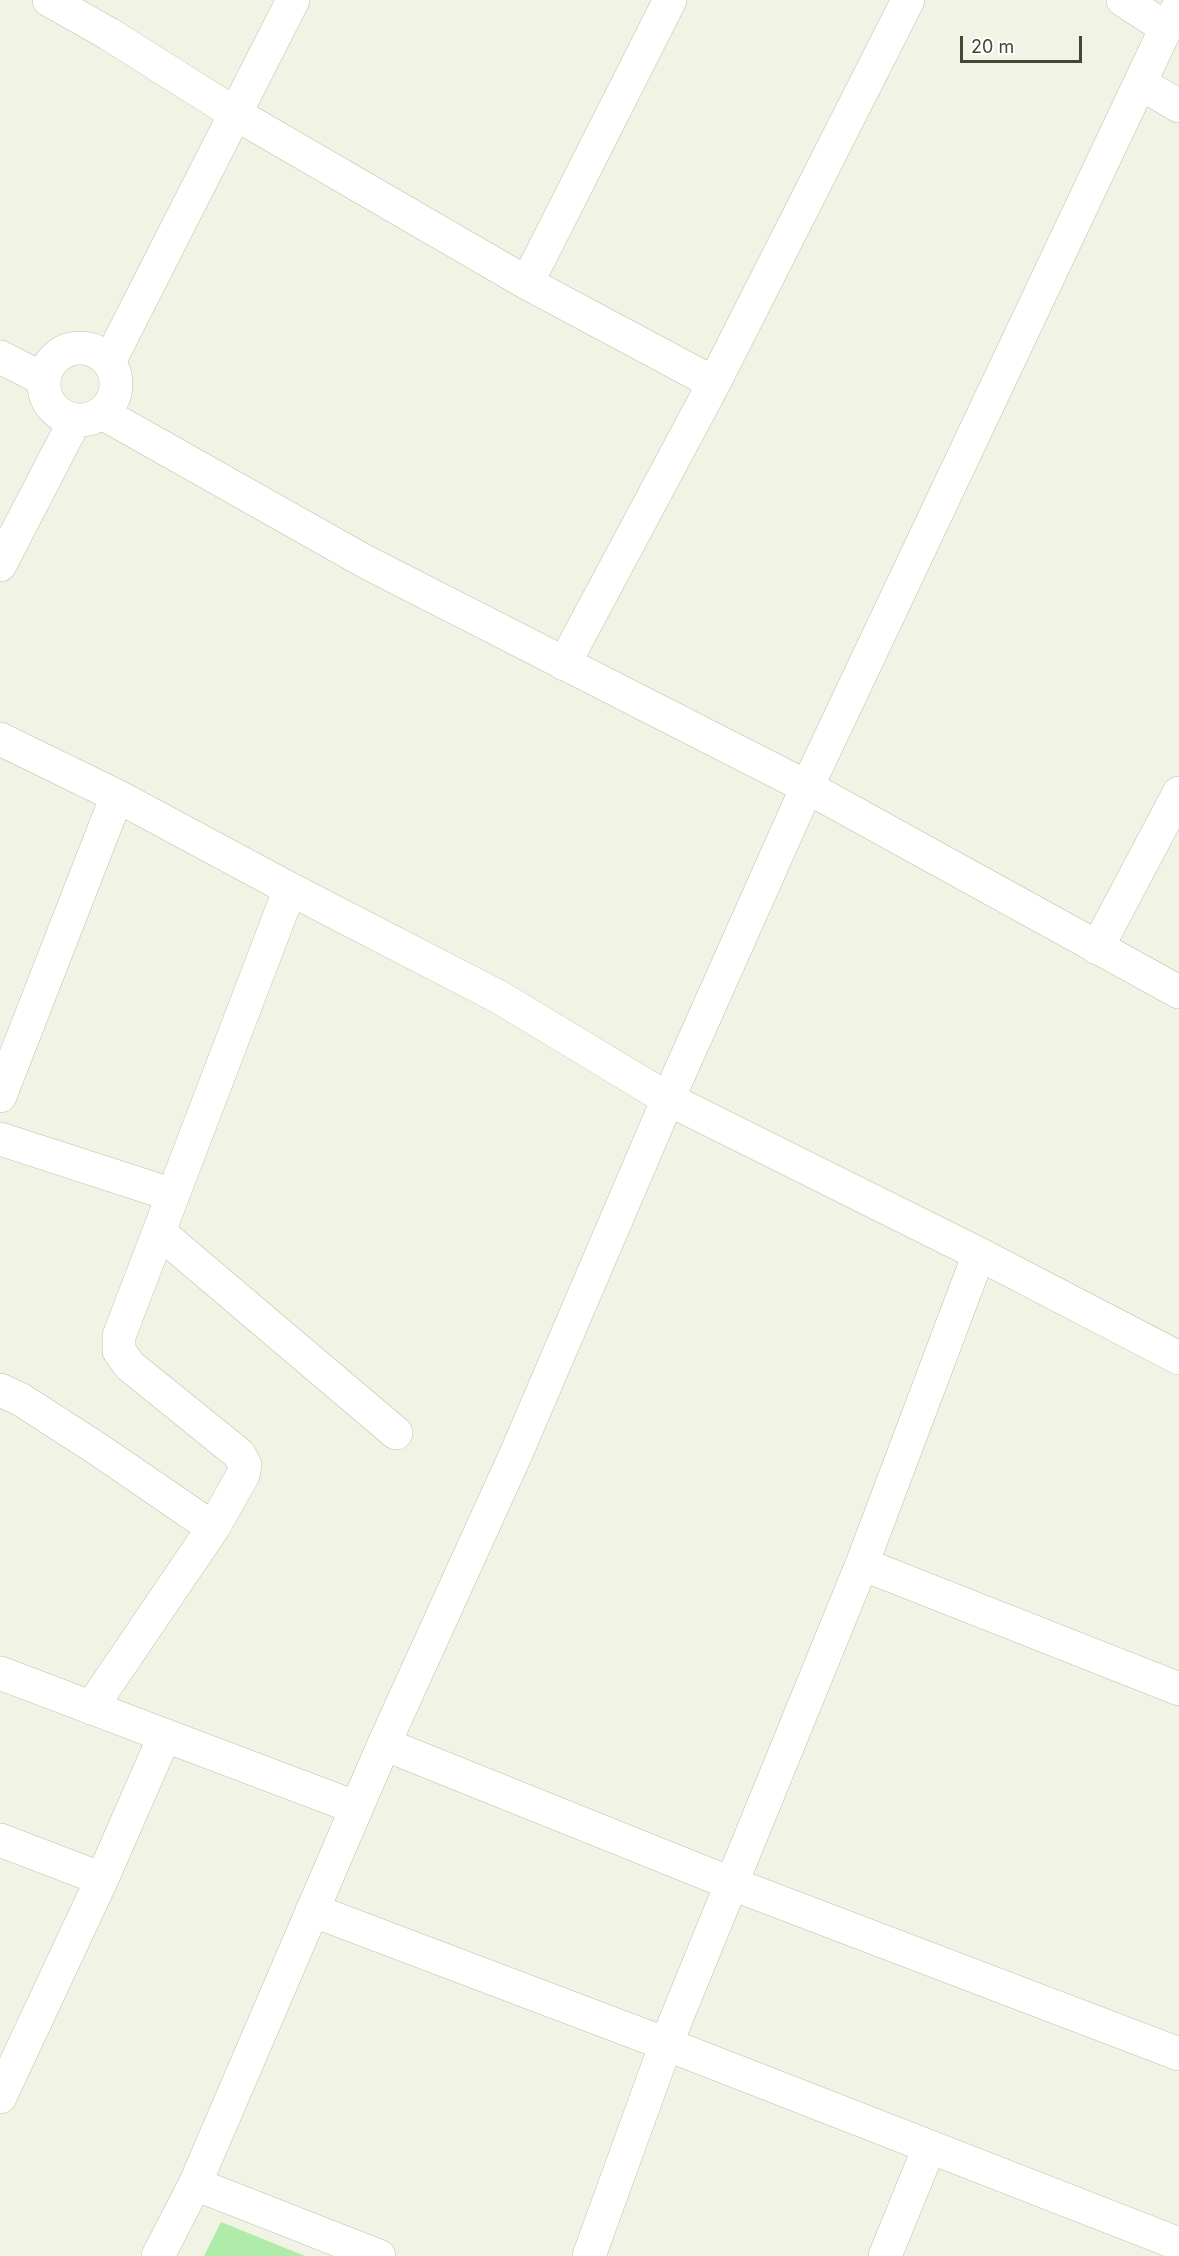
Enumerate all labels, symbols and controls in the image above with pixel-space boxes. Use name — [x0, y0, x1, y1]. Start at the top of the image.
scale bar — [963, 24, 1084, 62]
text: 20 m — [971, 36, 1014, 57]

